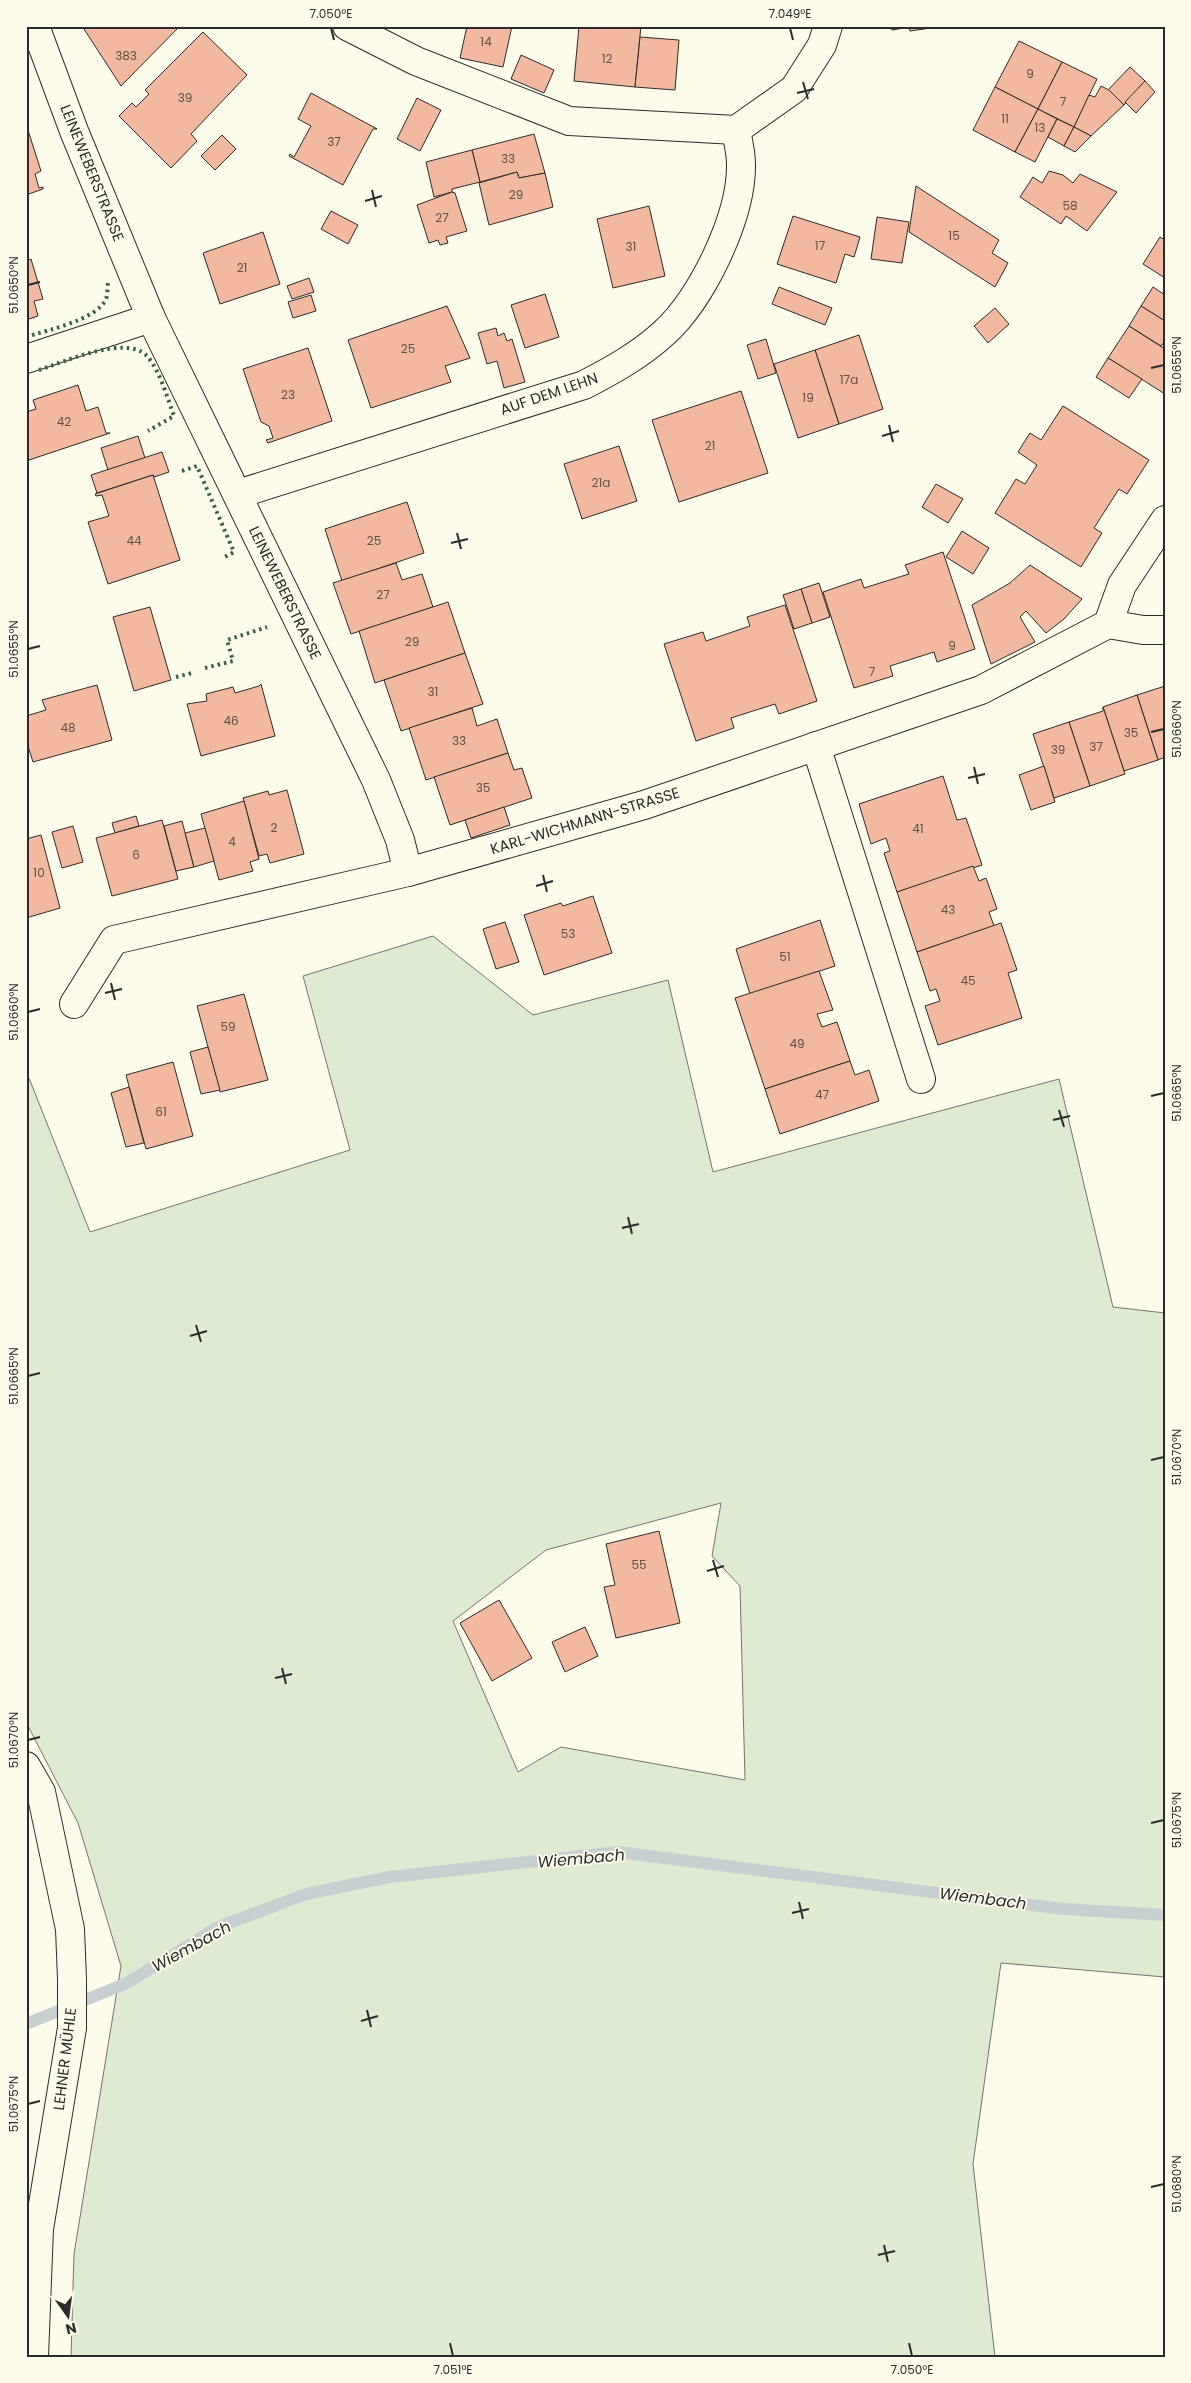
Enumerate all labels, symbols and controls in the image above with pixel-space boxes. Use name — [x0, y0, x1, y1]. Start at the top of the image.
text: 7.050°E — [310, 5, 352, 22]
text: 7.049°E — [769, 5, 811, 22]
house number: 14 — [480, 33, 492, 50]
house number: 383 — [115, 47, 137, 64]
house number: 12 — [602, 50, 612, 67]
house number: 9 — [1026, 65, 1034, 82]
house number: 39 — [178, 89, 192, 106]
house number: 7 — [1060, 93, 1067, 110]
street label: LEINEWEBERSTRASSE — [55, 101, 130, 244]
house number: 11 — [1001, 110, 1009, 127]
house number: 13 — [1035, 119, 1045, 136]
house number: 37 — [327, 133, 341, 150]
house number: 33 — [501, 150, 515, 167]
house number: 29 — [509, 186, 523, 203]
house number: 58 — [1062, 197, 1078, 214]
house number: 27 — [435, 209, 449, 226]
house number: 15 — [948, 227, 960, 244]
house number: 17 — [815, 237, 826, 254]
house number: 31 — [626, 238, 636, 255]
text: 51.0650°N — [5, 256, 22, 314]
house number: 21 — [237, 259, 247, 276]
text: 51.0655°N — [1168, 336, 1185, 394]
house number: 25 — [401, 340, 415, 357]
street label: AUF DEM LEHN — [497, 367, 601, 420]
house number: 17a — [840, 371, 858, 388]
house number: 23 — [281, 386, 295, 403]
house number: 19 — [802, 389, 814, 406]
house number: 42 — [57, 413, 71, 430]
house number: 21 — [705, 437, 715, 454]
house number: 21a — [592, 474, 610, 491]
street label: LEINEWEBERSTRASSE — [244, 523, 327, 663]
house number: 44 — [126, 532, 142, 549]
house number: 25 — [367, 532, 381, 549]
house number: 27 — [376, 586, 390, 603]
text: 51.0655°N — [5, 620, 22, 678]
house number: 29 — [405, 633, 419, 650]
house number: 9 — [948, 637, 956, 654]
house number: 7 — [869, 663, 876, 680]
house number: 31 — [428, 683, 438, 700]
text: 51.0660°N — [1168, 700, 1185, 758]
house number: 46 — [223, 712, 239, 729]
house number: 48 — [60, 719, 76, 736]
house number: 35 — [1124, 724, 1138, 741]
house number: 33 — [452, 732, 466, 749]
house number: 37 — [1089, 738, 1103, 755]
house number: 39 — [1051, 741, 1065, 758]
house number: 35 — [476, 779, 490, 796]
street label: KARL-WICHMANN-STRASSE — [488, 782, 682, 859]
house number: 2 — [271, 819, 278, 836]
house number: 41 — [912, 820, 924, 837]
house number: 4 — [228, 833, 236, 850]
house number: 6 — [132, 846, 140, 863]
house number: 10 — [33, 864, 45, 881]
house number: 43 — [941, 901, 955, 918]
house number: 53 — [561, 925, 575, 942]
house number: 51 — [779, 948, 791, 965]
house number: 45 — [960, 972, 976, 989]
text: 51.0660°N — [5, 983, 22, 1041]
house number: 59 — [220, 1018, 236, 1035]
house number: 49 — [789, 1035, 805, 1052]
text: 51.0665°N — [1168, 1064, 1185, 1122]
house number: 47 — [815, 1086, 829, 1103]
house number: 61 — [155, 1103, 167, 1120]
text: 51.0665°N — [5, 1347, 22, 1405]
text: 51.0670°N — [1168, 1429, 1185, 1485]
house number: 55 — [631, 1556, 647, 1573]
text: 51.0670°N — [5, 1712, 22, 1768]
text: 51.0675°N — [1168, 1792, 1185, 1848]
water label: Wiembach — [536, 1843, 626, 1874]
water label: Wiembach — [938, 1882, 1028, 1915]
water label: Wiembach — [147, 1915, 235, 1978]
street label: LEHNER MÜHLE — [48, 2006, 81, 2112]
text: 51.0675°N — [5, 2076, 22, 2132]
text: 51.0680°N — [1168, 2155, 1185, 2213]
north arrow — [42, 2290, 92, 2340]
text: N — [64, 2318, 79, 2340]
text: 7.051°E — [433, 2361, 473, 2378]
text: 7.050°E — [891, 2361, 933, 2378]

